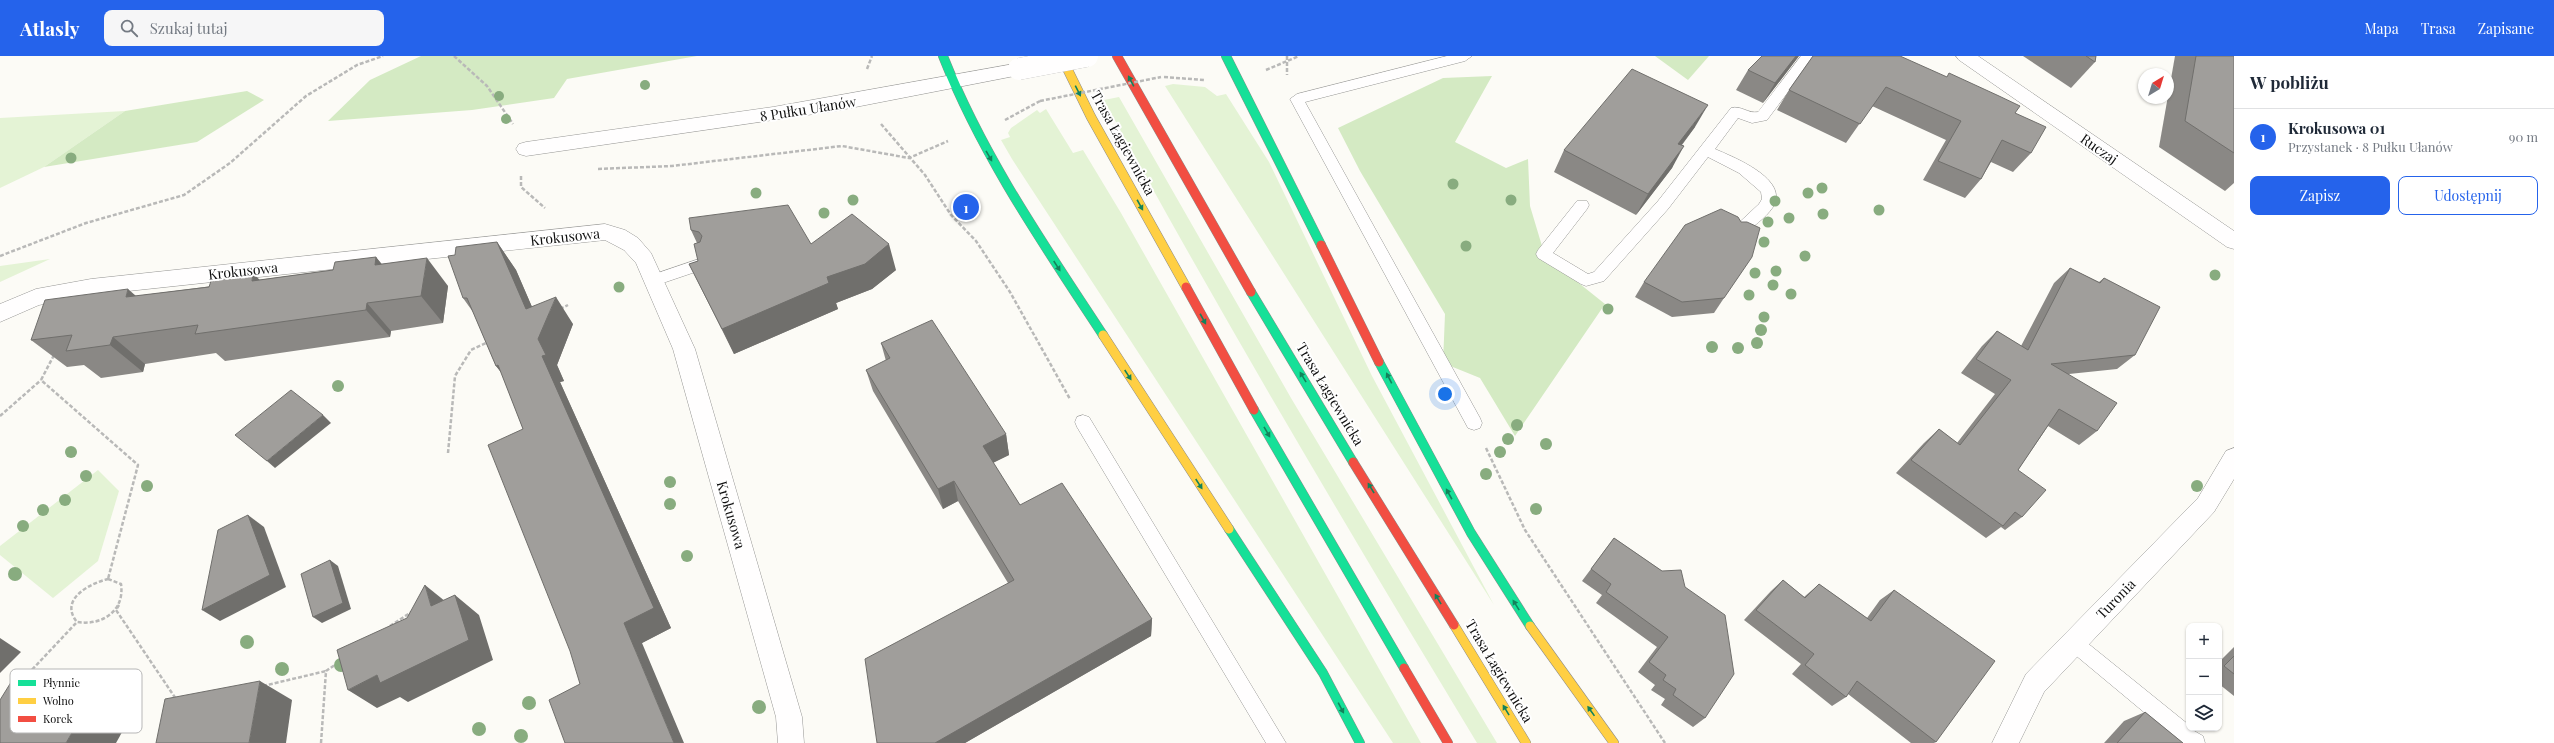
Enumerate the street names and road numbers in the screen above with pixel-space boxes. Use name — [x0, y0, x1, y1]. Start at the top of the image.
street label: Trasa Łagiewnicka — [1087, 87, 1160, 198]
street label: 8 Pułku Ułanów — [758, 91, 858, 126]
street label: Ruczaj — [2077, 129, 2122, 168]
street label: Krokusowa — [529, 223, 601, 250]
street label: Krokusowa — [207, 257, 279, 284]
street label: Trasa Łagiewnicka — [1292, 339, 1369, 449]
street label: Krokusowa — [713, 479, 750, 551]
street label: Turonia — [2092, 574, 2139, 623]
street label: Trasa Łagiewnicka — [1461, 616, 1538, 726]

